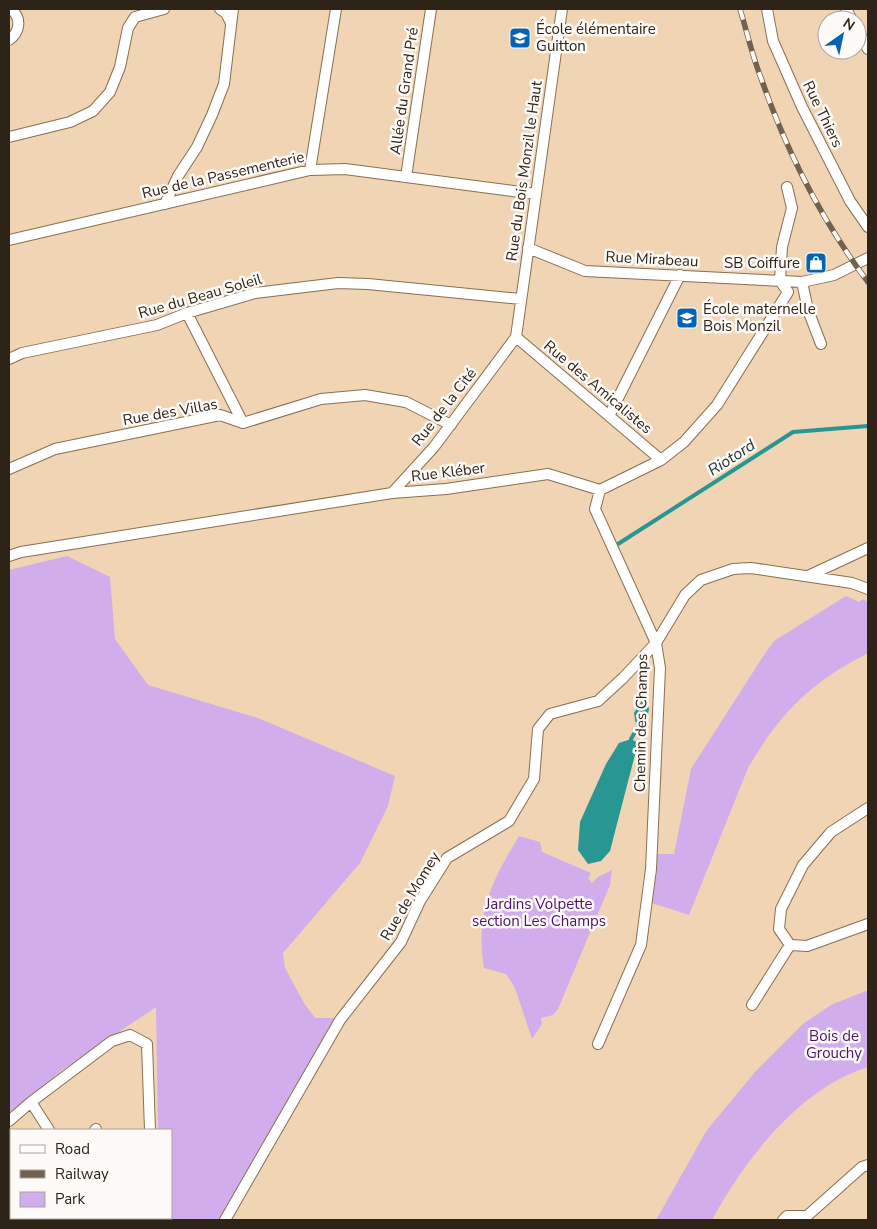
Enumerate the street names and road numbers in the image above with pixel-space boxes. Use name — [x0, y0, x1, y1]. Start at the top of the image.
street label: Allée du Grand Pré — [385, 26, 423, 156]
street label: Rue Thiers — [798, 77, 848, 151]
street label: Rue du Bois Monzil le Haut — [501, 79, 547, 262]
street label: Rue de la Passementerie — [140, 147, 306, 203]
street label: Rue Mirabeau — [605, 247, 699, 271]
street label: Rue du Beau Soleil — [136, 269, 265, 323]
street label: Rue des Amicalistes — [540, 336, 656, 438]
street label: Rue de la Cité — [407, 364, 481, 450]
street label: Rue des Villas — [121, 394, 219, 430]
street label: Rue Kléber — [410, 457, 487, 486]
street label: Chemin des Champs — [630, 654, 652, 792]
street label: Rue de Momey — [376, 848, 445, 944]

